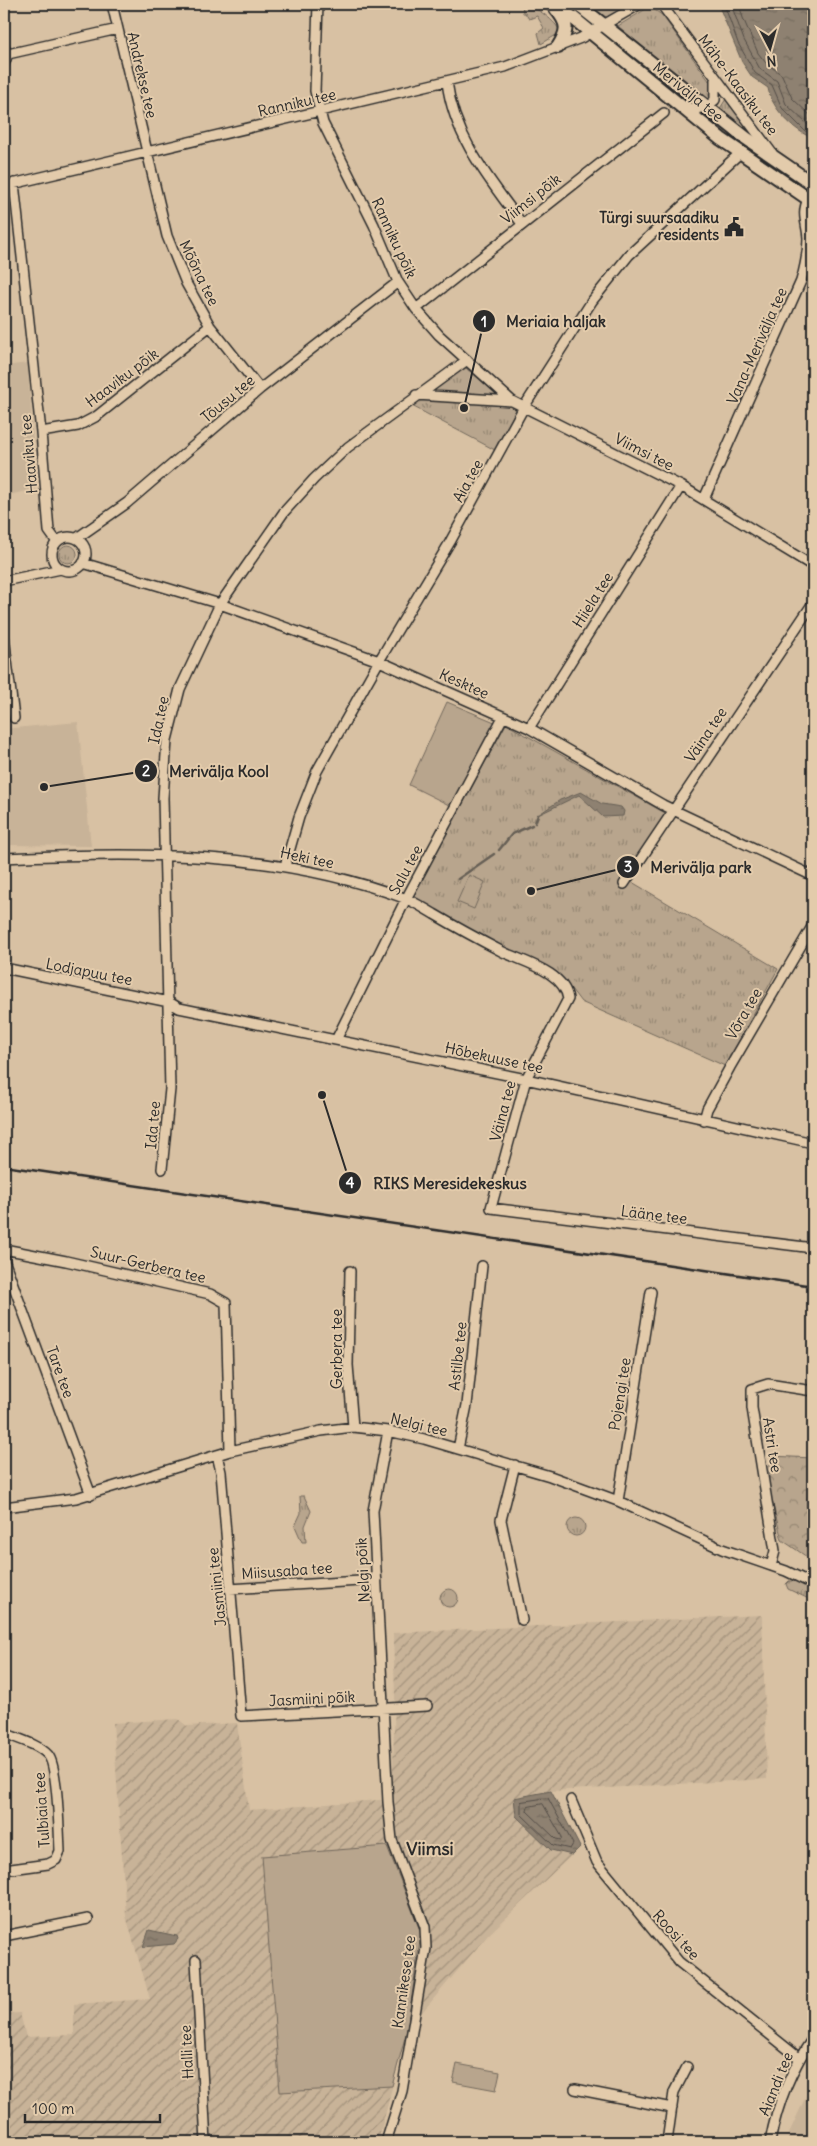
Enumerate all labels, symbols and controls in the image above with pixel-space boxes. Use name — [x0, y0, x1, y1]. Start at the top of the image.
north arrow — [744, 22, 794, 72]
street label: Andrekse tee — [123, 30, 162, 120]
street label: Mähe-Kaasiku tee — [694, 31, 782, 139]
text: N — [766, 51, 777, 70]
street label: Merivälja tee — [649, 57, 727, 126]
street label: Ranniku tee — [256, 84, 338, 121]
street label: Viimsi põik — [497, 169, 565, 228]
street label: Ranniku põik — [368, 194, 422, 281]
place label: Türgi suursaadiku residents — [599, 208, 719, 244]
public building icon: Türgi suursaadiku residents — [723, 216, 745, 238]
street label: Mõõna tee — [175, 237, 224, 309]
street label: Vana-Merivälja tee — [722, 284, 791, 407]
callout: Meriaia haljak — [471, 306, 616, 337]
text: Meriaia haljak — [506, 311, 606, 331]
text: 1 — [481, 312, 487, 331]
street label: Haaviku põik — [81, 344, 162, 411]
street label: Tõusu tee — [197, 371, 258, 427]
street label: Haaviku tee — [16, 414, 41, 494]
street label: Viimsi tee — [611, 429, 677, 475]
street label: Aia tee — [448, 456, 487, 506]
street label: Hiiela tee — [568, 568, 617, 631]
street label: Kesktee — [436, 664, 492, 703]
street label: Ida tee — [144, 694, 173, 745]
street label: Väina tee — [680, 703, 731, 766]
callout: Merivälja Kool — [134, 755, 279, 786]
text: 2 — [142, 761, 150, 780]
text: Merivälja Kool — [169, 761, 269, 781]
street label: Salu tee — [385, 842, 427, 898]
street label: Heki tee — [279, 843, 336, 872]
callout: Merivälja park — [615, 851, 762, 882]
text: 3 — [624, 857, 632, 876]
text: Merivälja park — [650, 857, 752, 878]
street label: Lodjapuu tee — [44, 954, 134, 989]
street label: Võra tee — [721, 985, 766, 1043]
street label: Hõbekuuse tee — [443, 1038, 545, 1077]
street label: Väina tee — [485, 1078, 520, 1144]
street label: Ida tee — [141, 1100, 164, 1150]
callout: RIKS Meresidekeskus — [338, 1168, 536, 1199]
text: 4 — [346, 1173, 355, 1192]
text: RIKS Meresidekeskus — [373, 1173, 527, 1193]
street label: Lääne tee — [620, 1201, 688, 1228]
street label: Suur-Gerbera tee — [89, 1242, 208, 1287]
street label: Gerbera tee — [327, 1309, 346, 1389]
street label: Astilbe tee — [444, 1321, 471, 1391]
street label: Tare tee — [42, 1343, 79, 1400]
street label: Pojengi tee — [604, 1356, 635, 1432]
street label: Nelgi tee — [389, 1409, 450, 1440]
street label: Astri tee — [759, 1416, 786, 1474]
street label: Nelgi põik — [351, 1537, 374, 1603]
street label: Jasmiini tee — [203, 1547, 230, 1628]
street label: Miisusaba tee — [241, 1558, 333, 1583]
street label: Jasmiini põik — [268, 1687, 356, 1710]
street label: Tulbiaia tee — [29, 1772, 54, 1848]
district label: Viimsi — [406, 1837, 454, 1860]
street label: Roosi tee — [649, 1906, 704, 1964]
street label: Kannikese tee — [388, 1934, 419, 2030]
street label: Halli tee — [176, 2025, 197, 2080]
street label: Aiandi tee — [754, 2049, 797, 2118]
scale bar — [25, 2091, 160, 2123]
text: 100 m — [32, 2099, 74, 2118]

